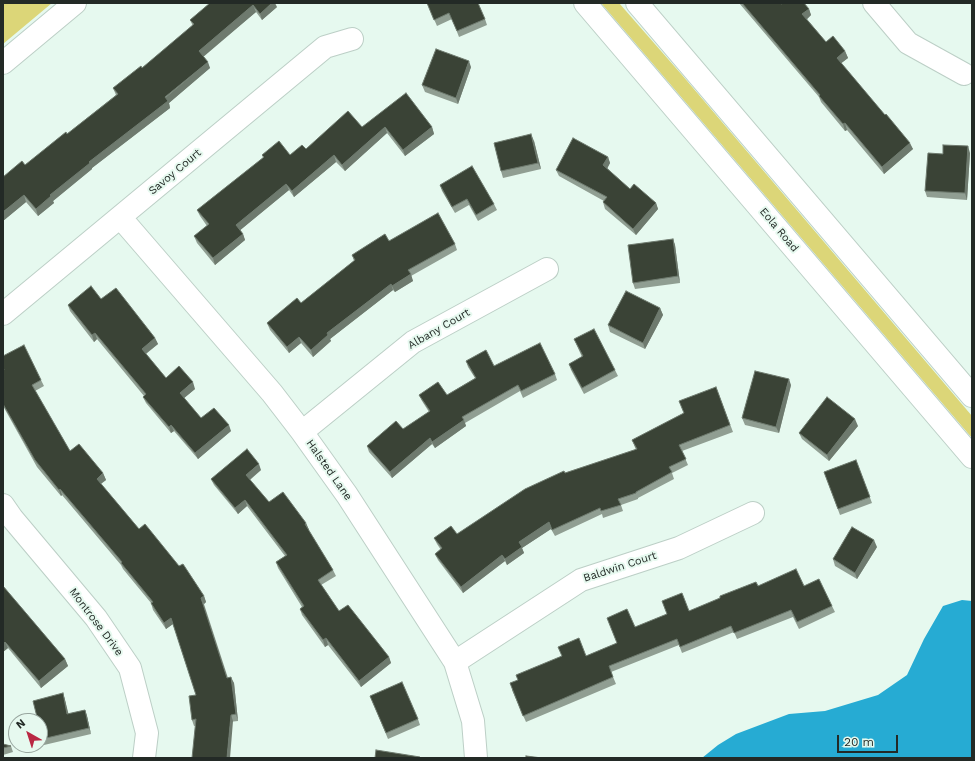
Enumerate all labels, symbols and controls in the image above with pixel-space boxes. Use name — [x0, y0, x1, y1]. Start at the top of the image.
street label: Savoy Court — [146, 146, 204, 198]
street label: Eola Road — [757, 205, 801, 255]
street label: Albany Court — [406, 306, 472, 352]
street label: Halsted Lane — [303, 437, 355, 503]
street label: Baldwin Court — [582, 549, 658, 585]
street label: Montrose Drive — [66, 586, 126, 658]
north arrow — [8, 713, 48, 753]
text: N — [14, 716, 28, 732]
scale bar — [839, 727, 900, 753]
text: 20 m — [844, 735, 874, 749]

